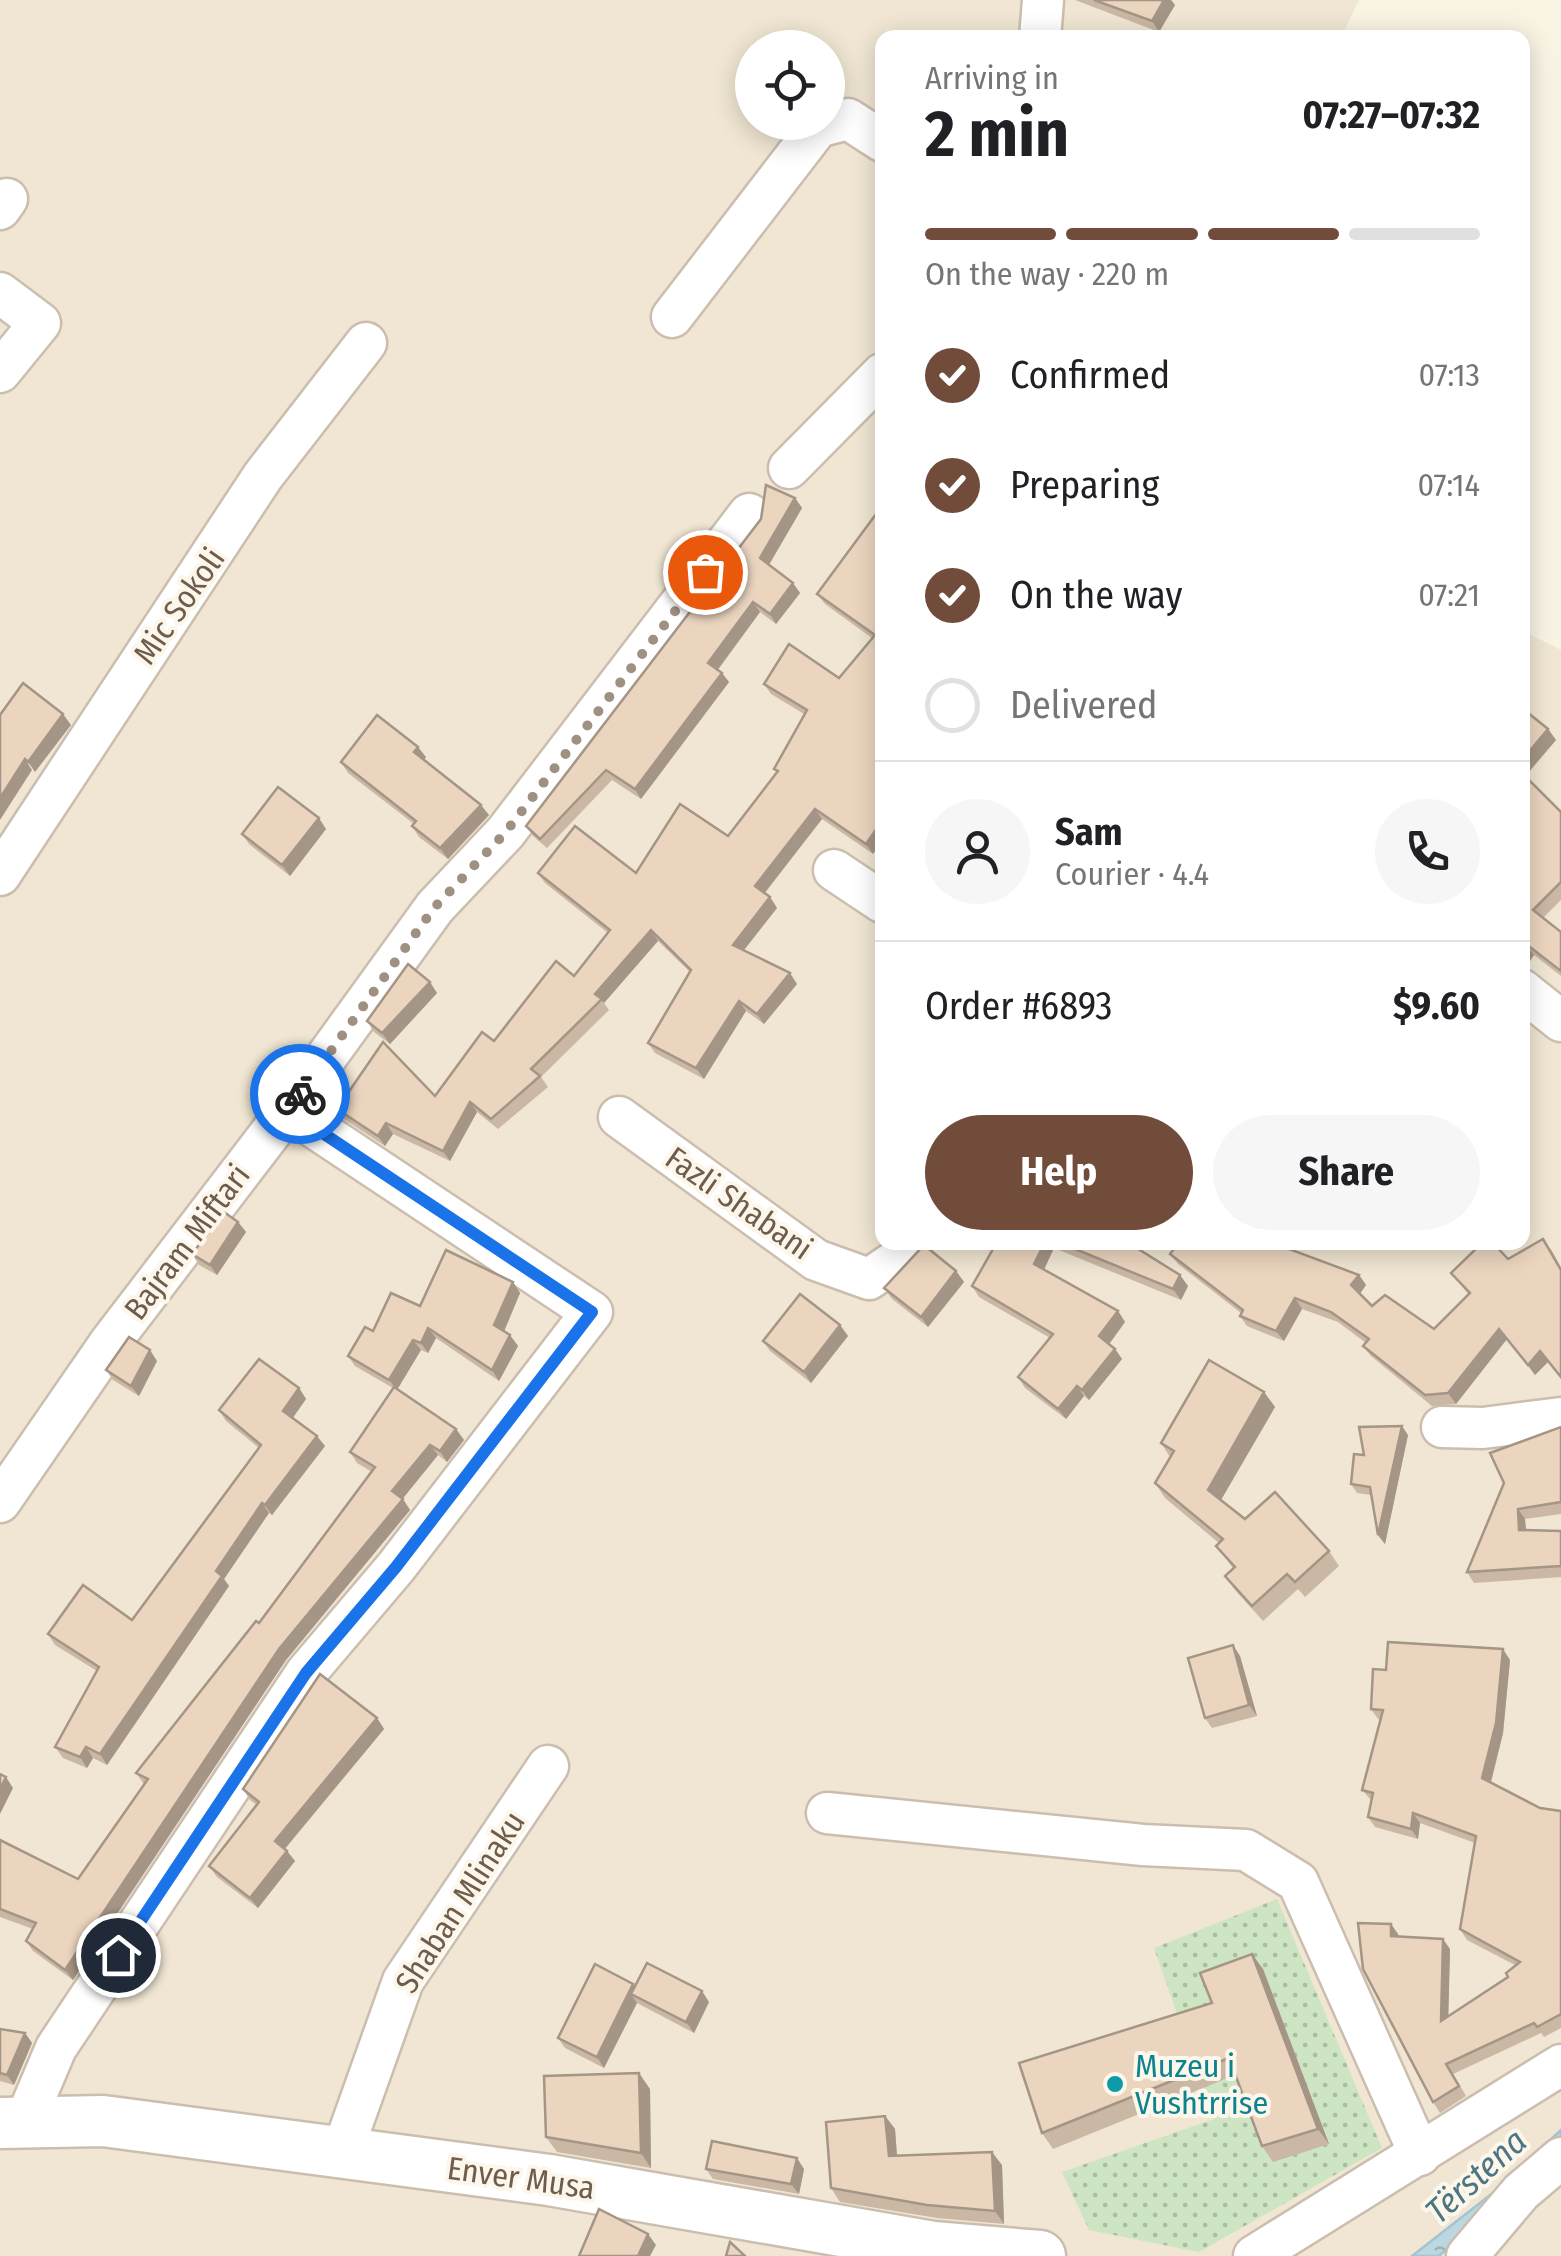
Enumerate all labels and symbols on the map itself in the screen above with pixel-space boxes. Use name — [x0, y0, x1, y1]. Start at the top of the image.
pin — [663, 530, 748, 615]
street label: Mic Sokoli — [125, 541, 233, 671]
courier — [250, 1044, 350, 1144]
street label: Fazli Shabani — [658, 1139, 820, 1267]
street label: Bajram Miftari — [116, 1157, 258, 1327]
street label: Shaban Mlinaku — [387, 1804, 533, 2000]
pin — [76, 1913, 161, 1998]
place label: Muzeu i Vushtrrise — [1135, 2047, 1268, 2122]
marker: Muzeu i Vushtrrise — [1104, 2073, 1126, 2095]
water label: Tërstena — [1417, 2120, 1535, 2232]
street label: Enver Musa — [445, 2149, 597, 2207]

